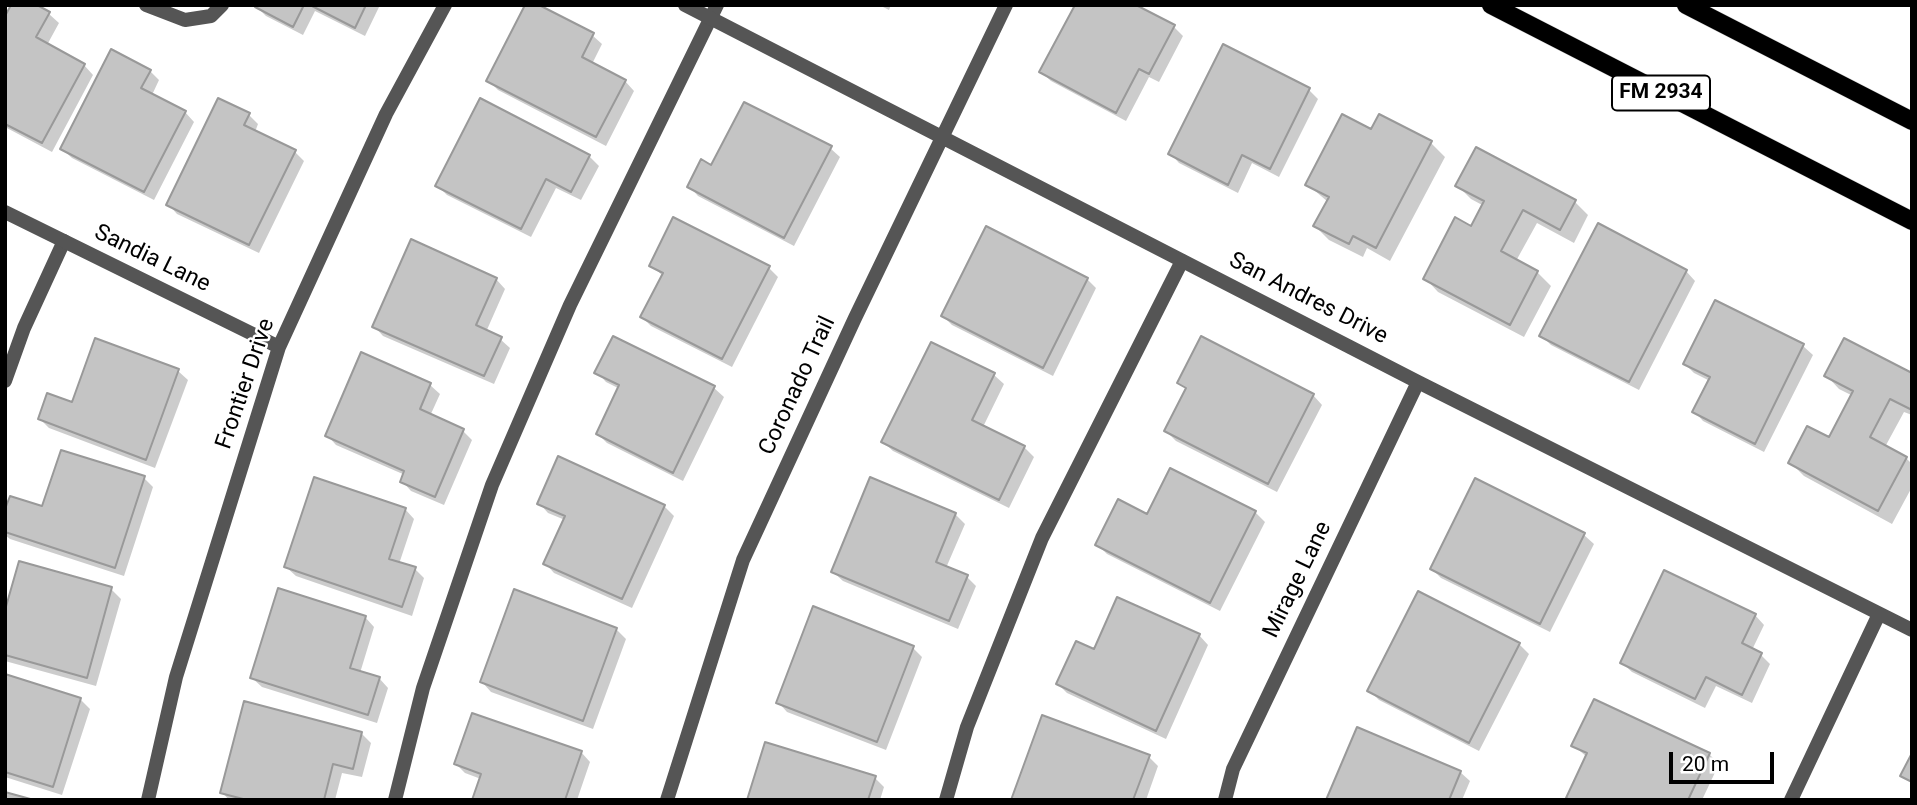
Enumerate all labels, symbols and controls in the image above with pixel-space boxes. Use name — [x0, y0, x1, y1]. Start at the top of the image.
road number: FM 2934 — [1612, 76, 1710, 110]
street label: Sandia Lane — [90, 219, 214, 299]
street label: San Andres Drive — [1224, 247, 1392, 351]
street label: Coronado Trail — [754, 312, 842, 460]
street label: Frontier Drive — [211, 315, 281, 453]
street label: Mirage Lane — [1258, 517, 1338, 643]
scale bar — [1672, 738, 1777, 782]
text: 20 m — [1682, 752, 1729, 776]

